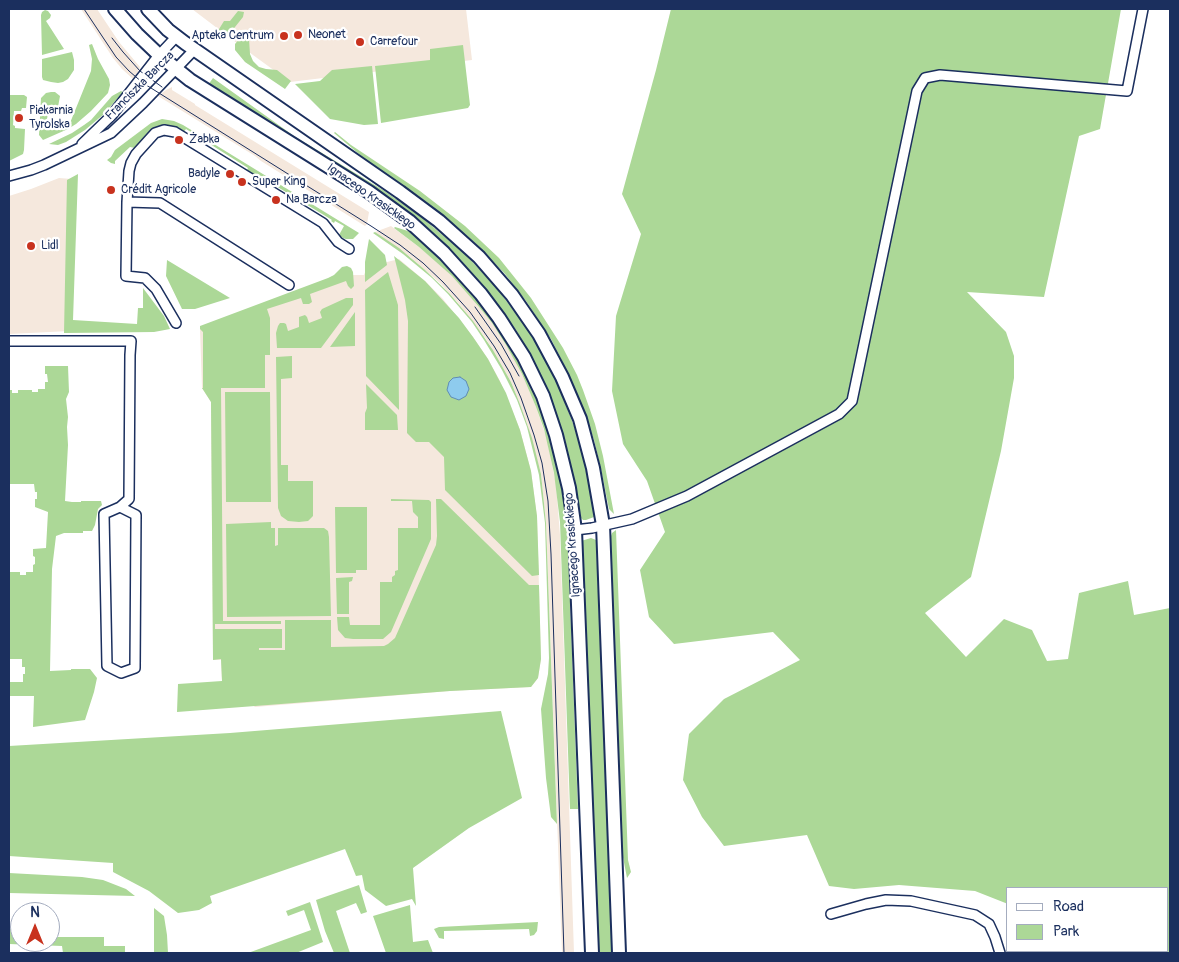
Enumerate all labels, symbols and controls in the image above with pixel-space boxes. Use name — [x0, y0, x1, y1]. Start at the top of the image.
place label: Neonet — [308, 28, 346, 42]
place label: Apteka Centrum — [191, 29, 274, 43]
marker: Neonet — [292, 29, 304, 41]
marker: Apteka Centrum — [278, 30, 290, 42]
place label: Carrefour — [370, 35, 418, 49]
marker: Carrefour — [354, 36, 366, 48]
street label: Franciszka Barcza — [103, 49, 177, 123]
place label: Piekarnia Tyrolska — [29, 104, 73, 132]
marker: Piekarnia Tyrolska — [13, 112, 25, 124]
place label: Żabka — [189, 133, 220, 147]
marker: Żabka — [173, 134, 185, 146]
street label: Ignacego Krasickiego — [324, 161, 418, 233]
place label: Badyle — [188, 167, 220, 181]
marker: Badyle — [224, 168, 236, 180]
place label: Super King — [252, 175, 306, 189]
marker: Super King — [236, 176, 248, 188]
place label: Crédit Agricole — [121, 183, 196, 197]
marker: Crédit Agricole — [105, 184, 117, 196]
place label: Na Barcza — [286, 193, 337, 207]
marker: Na Barcza — [270, 194, 282, 206]
place label: Lidl — [41, 239, 59, 253]
marker: Lidl — [25, 240, 37, 252]
street label: Ignacego Krasickiego — [562, 492, 584, 598]
legend — [1006, 887, 1169, 952]
text: Road — [1053, 897, 1084, 916]
north arrow — [10, 902, 60, 952]
text: N — [30, 904, 40, 921]
text: Park — [1053, 922, 1079, 941]

